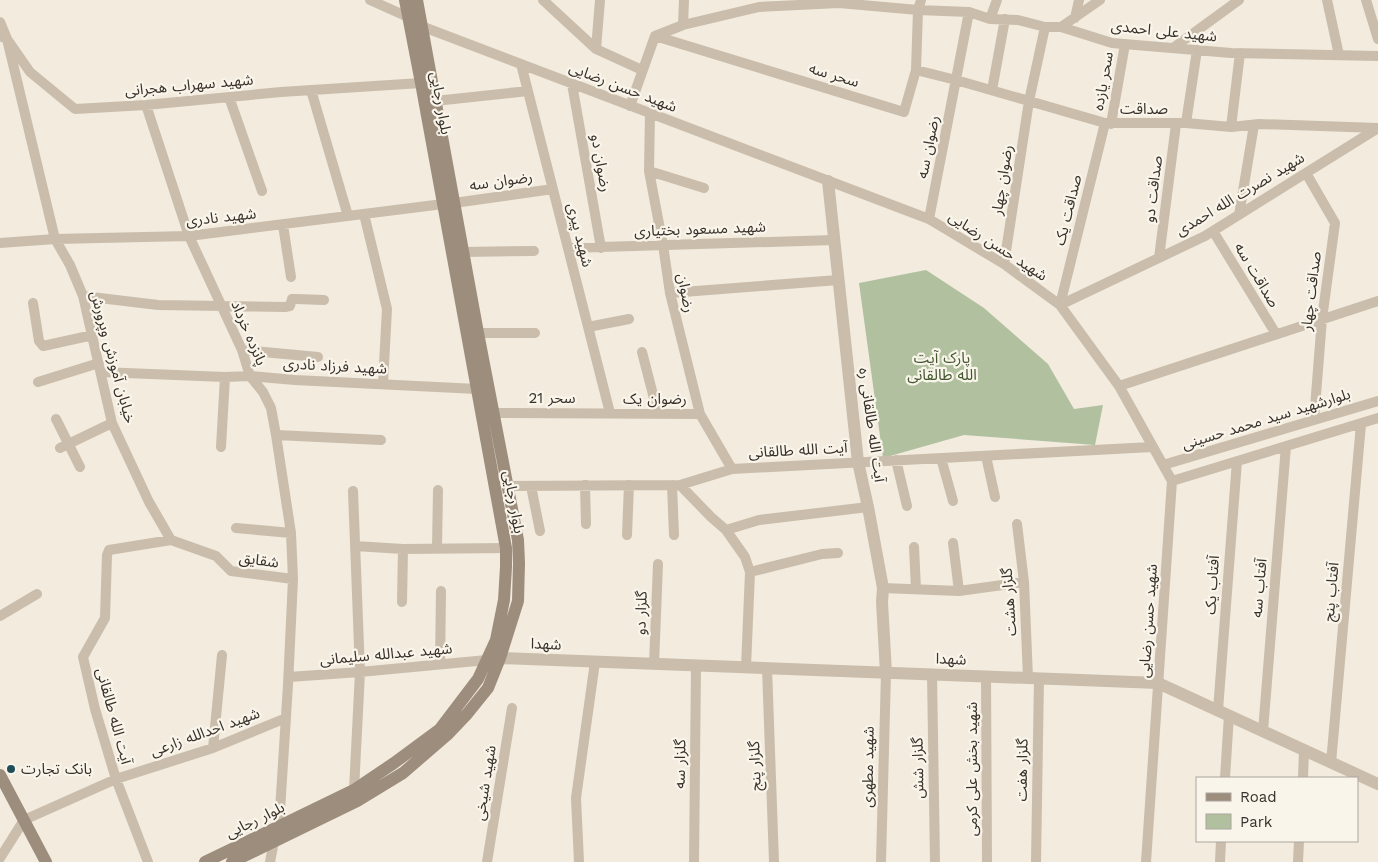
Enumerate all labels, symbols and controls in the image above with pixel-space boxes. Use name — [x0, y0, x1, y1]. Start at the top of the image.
street label: شهید علی احمدی — [1110, 16, 1218, 46]
street label: سحر یازده — [1089, 50, 1117, 112]
street label: شهید حسن رضایی — [566, 58, 680, 116]
street label: سحر سه — [807, 59, 861, 91]
street label: شهید سهراب هجرانی — [124, 70, 254, 100]
street label: بلوار رجایی — [427, 70, 455, 136]
street label: صداقت — [1120, 100, 1168, 118]
street label: رضوان سه — [913, 114, 943, 180]
street label: رضوان دو — [587, 133, 615, 193]
street label: رضوان چهار — [987, 144, 1017, 218]
street label: شهید نصرت الله احمدی — [1172, 148, 1308, 240]
street label: صداقت دو — [1140, 155, 1166, 223]
street label: رضوان سه — [468, 168, 534, 194]
street label: صداقت یک — [1051, 173, 1085, 247]
street label: شهید پیری — [562, 201, 597, 269]
street label: شهید نادری — [185, 204, 257, 230]
street label: شهید حسن رضایی — [945, 207, 1051, 285]
street label: شهید مسعود بختیاری — [634, 218, 766, 240]
street label: صداقت سه — [1231, 239, 1283, 311]
street label: صداقت چهار — [1297, 250, 1326, 333]
street label: رضوان — [673, 272, 699, 314]
street label: خیابان آموزش وپرورش — [86, 289, 139, 426]
street label: پانزده خرداد — [226, 298, 271, 369]
park label: پارک آیت الله طالقانی — [907, 349, 977, 384]
street label: شهید فرزاد نادری — [283, 354, 388, 378]
street label: آیت الله طالقانی ره — [855, 367, 889, 484]
street label: بلوارشهید سید محمد حسینی — [1180, 385, 1352, 453]
street label: سحر 21 — [529, 389, 576, 407]
street label: رضوان یک — [623, 390, 687, 408]
street label: آیت الله طالقانی — [748, 438, 849, 462]
street label: بلوار رجایی — [500, 469, 528, 535]
street label: شقایق — [238, 548, 280, 573]
street label: آفتاب یک — [1201, 554, 1223, 615]
street label: آفتاب سه — [1247, 557, 1271, 618]
street label: آفتاب پنج — [1319, 561, 1346, 623]
street label: شهید حسن رضایی — [1135, 563, 1161, 679]
street label: گلزار هشت — [998, 567, 1020, 637]
street label: گلزار دو — [631, 590, 651, 635]
street label: شهدا — [530, 634, 562, 654]
street label: شهید عبدالله سلیمانی — [319, 639, 453, 669]
street label: شهدا — [935, 649, 967, 669]
street label: آیت الله طالقانی — [92, 666, 136, 767]
street label: شهید بخش علی کرمی — [963, 702, 981, 836]
street label: شهید احدالله زارعی — [148, 704, 262, 760]
street label: شهید مطهری — [858, 726, 878, 808]
street label: گلزار شش — [908, 736, 928, 799]
street label: گلزار سه — [671, 738, 689, 789]
street label: گلزار هفت — [1012, 738, 1032, 802]
street label: گلزار پنج — [745, 740, 768, 791]
street label: شهید شیخی — [470, 744, 500, 822]
place label: بانک تجارت — [21, 760, 92, 778]
marker: بانک تجارت — [5, 763, 17, 775]
legend — [1196, 777, 1358, 842]
text: Road — [1240, 788, 1277, 806]
street label: بلوار رجایی — [223, 798, 287, 842]
text: Park — [1240, 813, 1273, 831]

